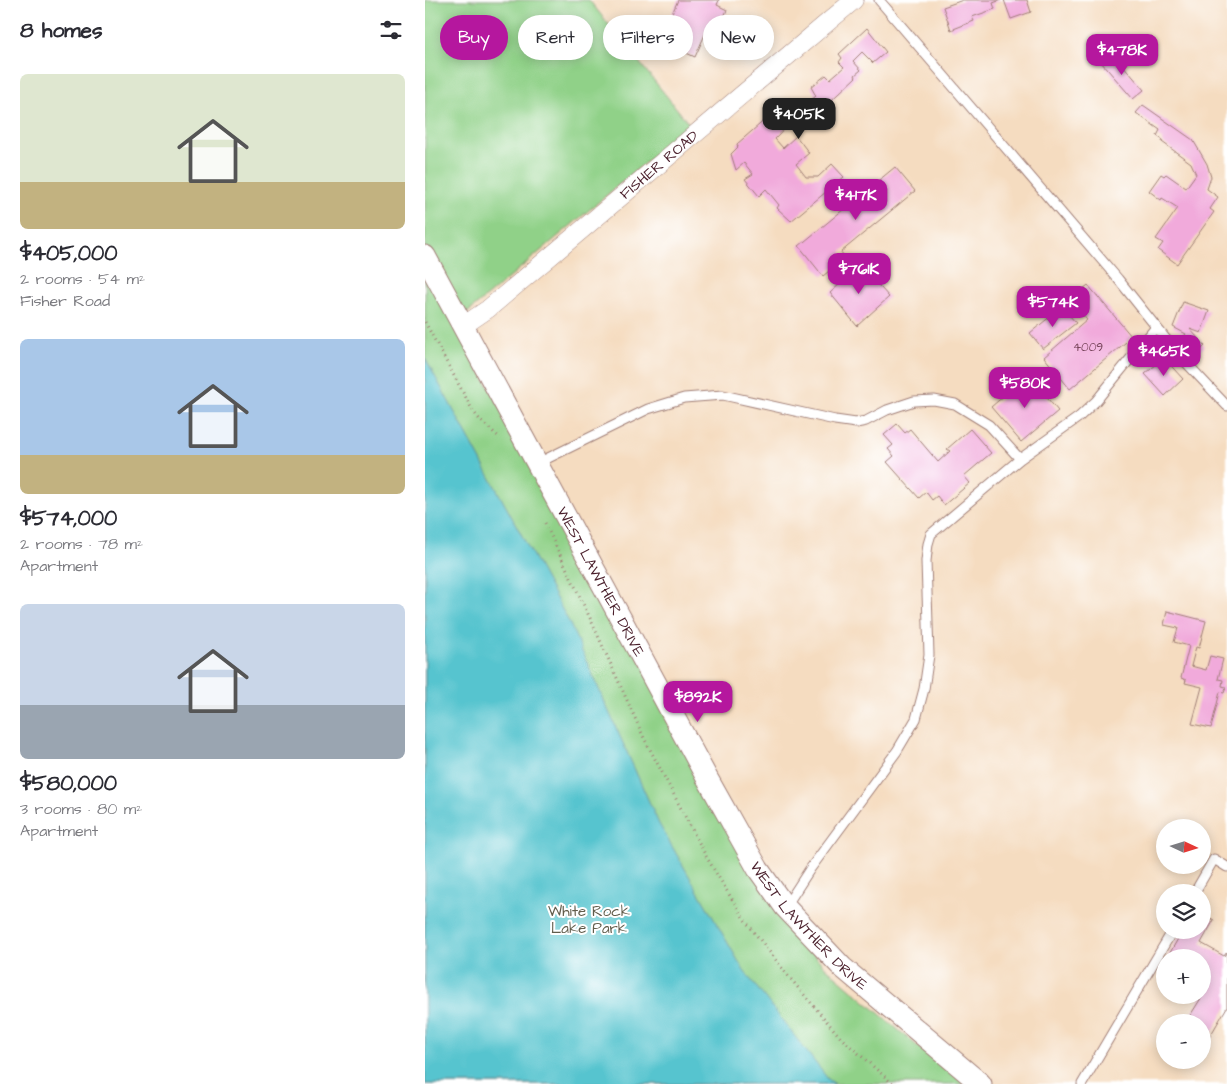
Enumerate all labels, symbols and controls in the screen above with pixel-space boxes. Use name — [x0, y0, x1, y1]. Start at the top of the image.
chip: Buy — [440, 15, 508, 60]
chip: Rent — [518, 15, 593, 60]
chip: Filters — [603, 15, 693, 60]
chip: New — [703, 15, 774, 60]
text: 8 homes — [20, 16, 102, 45]
icon: filters — [377, 16, 405, 44]
pin: $478K — [1087, 34, 1157, 76]
text: $478K — [1097, 39, 1147, 61]
pin: $405K — [764, 98, 834, 140]
text: $405K — [774, 103, 824, 125]
icon: home — [168, 106, 258, 196]
street label: FISHER ROAD — [615, 125, 703, 204]
pin: $417K — [821, 178, 891, 221]
text: $417K — [835, 184, 877, 206]
text: $405,000 — [20, 239, 118, 268]
pin: $761K — [824, 252, 894, 295]
text: $761K — [839, 258, 879, 280]
text: 2 rooms · 54 m² — [20, 268, 145, 290]
pin: $574K — [1018, 286, 1088, 328]
text: Fisher Road — [20, 290, 110, 312]
text: $574K — [1028, 291, 1078, 313]
pin: $465K — [1129, 334, 1199, 377]
house number: 4009 — [1073, 339, 1103, 356]
text: $465K — [1139, 340, 1189, 362]
pin: $580K — [990, 366, 1060, 409]
icon: home — [168, 371, 258, 461]
text: $580K — [1000, 372, 1050, 394]
street label: WEST LAWTHER DRIVE — [552, 503, 650, 660]
text: $574,000 — [20, 504, 117, 533]
text: 2 rooms · 78 m² — [20, 533, 143, 555]
text: Apartment — [20, 555, 98, 577]
icon: home — [168, 636, 258, 726]
pin: $892K — [663, 680, 733, 723]
text: $892K — [674, 686, 722, 708]
text: $580,000 — [20, 769, 117, 798]
text: 3 rooms · 80 m² — [20, 798, 142, 820]
north arrow — [1156, 819, 1211, 874]
map controls — [1156, 819, 1211, 1069]
text: Apartment — [20, 820, 98, 842]
street label: WEST LAWTHER DRIVE — [745, 858, 872, 995]
button: layers — [1156, 884, 1211, 939]
park label: White Rock Lake Park — [548, 901, 630, 939]
button: + — [1156, 949, 1211, 1004]
button: − — [1156, 1014, 1211, 1069]

